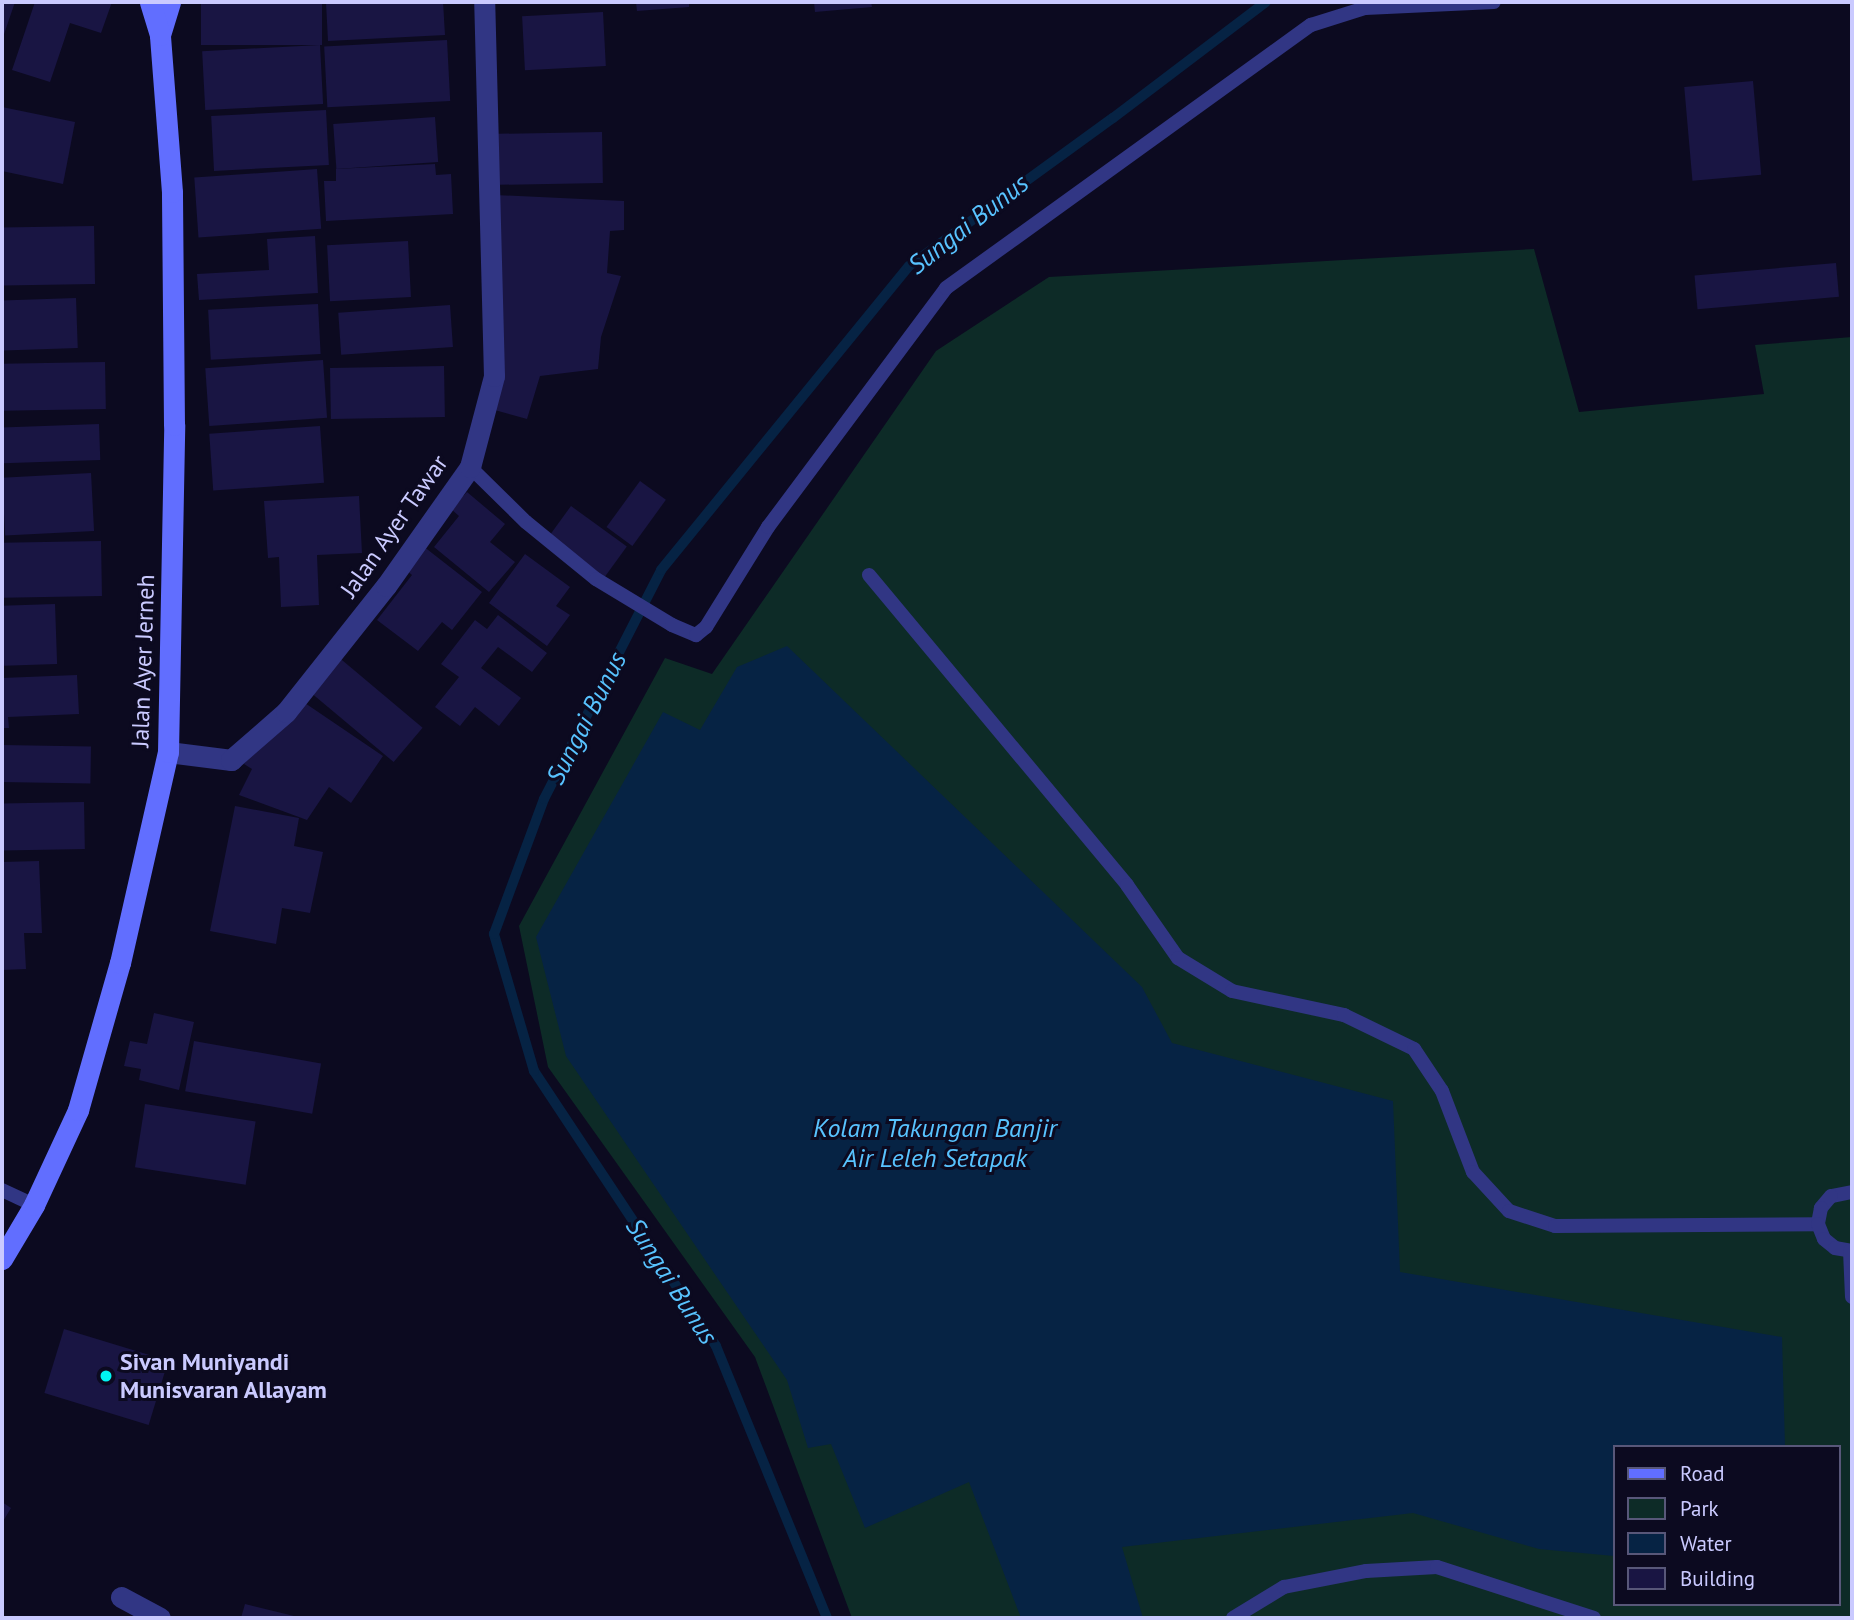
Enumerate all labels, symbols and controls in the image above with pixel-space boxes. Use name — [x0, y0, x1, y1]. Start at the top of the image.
water label: Sungai Bunus — [901, 167, 1035, 281]
street label: Jalan Ayer Tawar — [334, 449, 454, 603]
street label: Jalan Ayer Jerneh — [126, 574, 160, 748]
water label: Sungai Bunus — [539, 647, 633, 789]
water label: Kolam Takungan Banjir Air Leleh Setapak — [813, 1112, 1057, 1174]
water label: Sungai Bunus — [620, 1212, 724, 1350]
place label: Sivan Muniyandi Munisvaran Allayam — [120, 1348, 328, 1404]
marker: Sivan Muniyandi Munisvaran Allayam — [98, 1368, 114, 1384]
legend — [1612, 1445, 1840, 1606]
text: Road — [1680, 1460, 1724, 1487]
text: Park — [1680, 1495, 1719, 1522]
text: Water — [1680, 1530, 1732, 1557]
text: Building — [1680, 1565, 1755, 1592]

